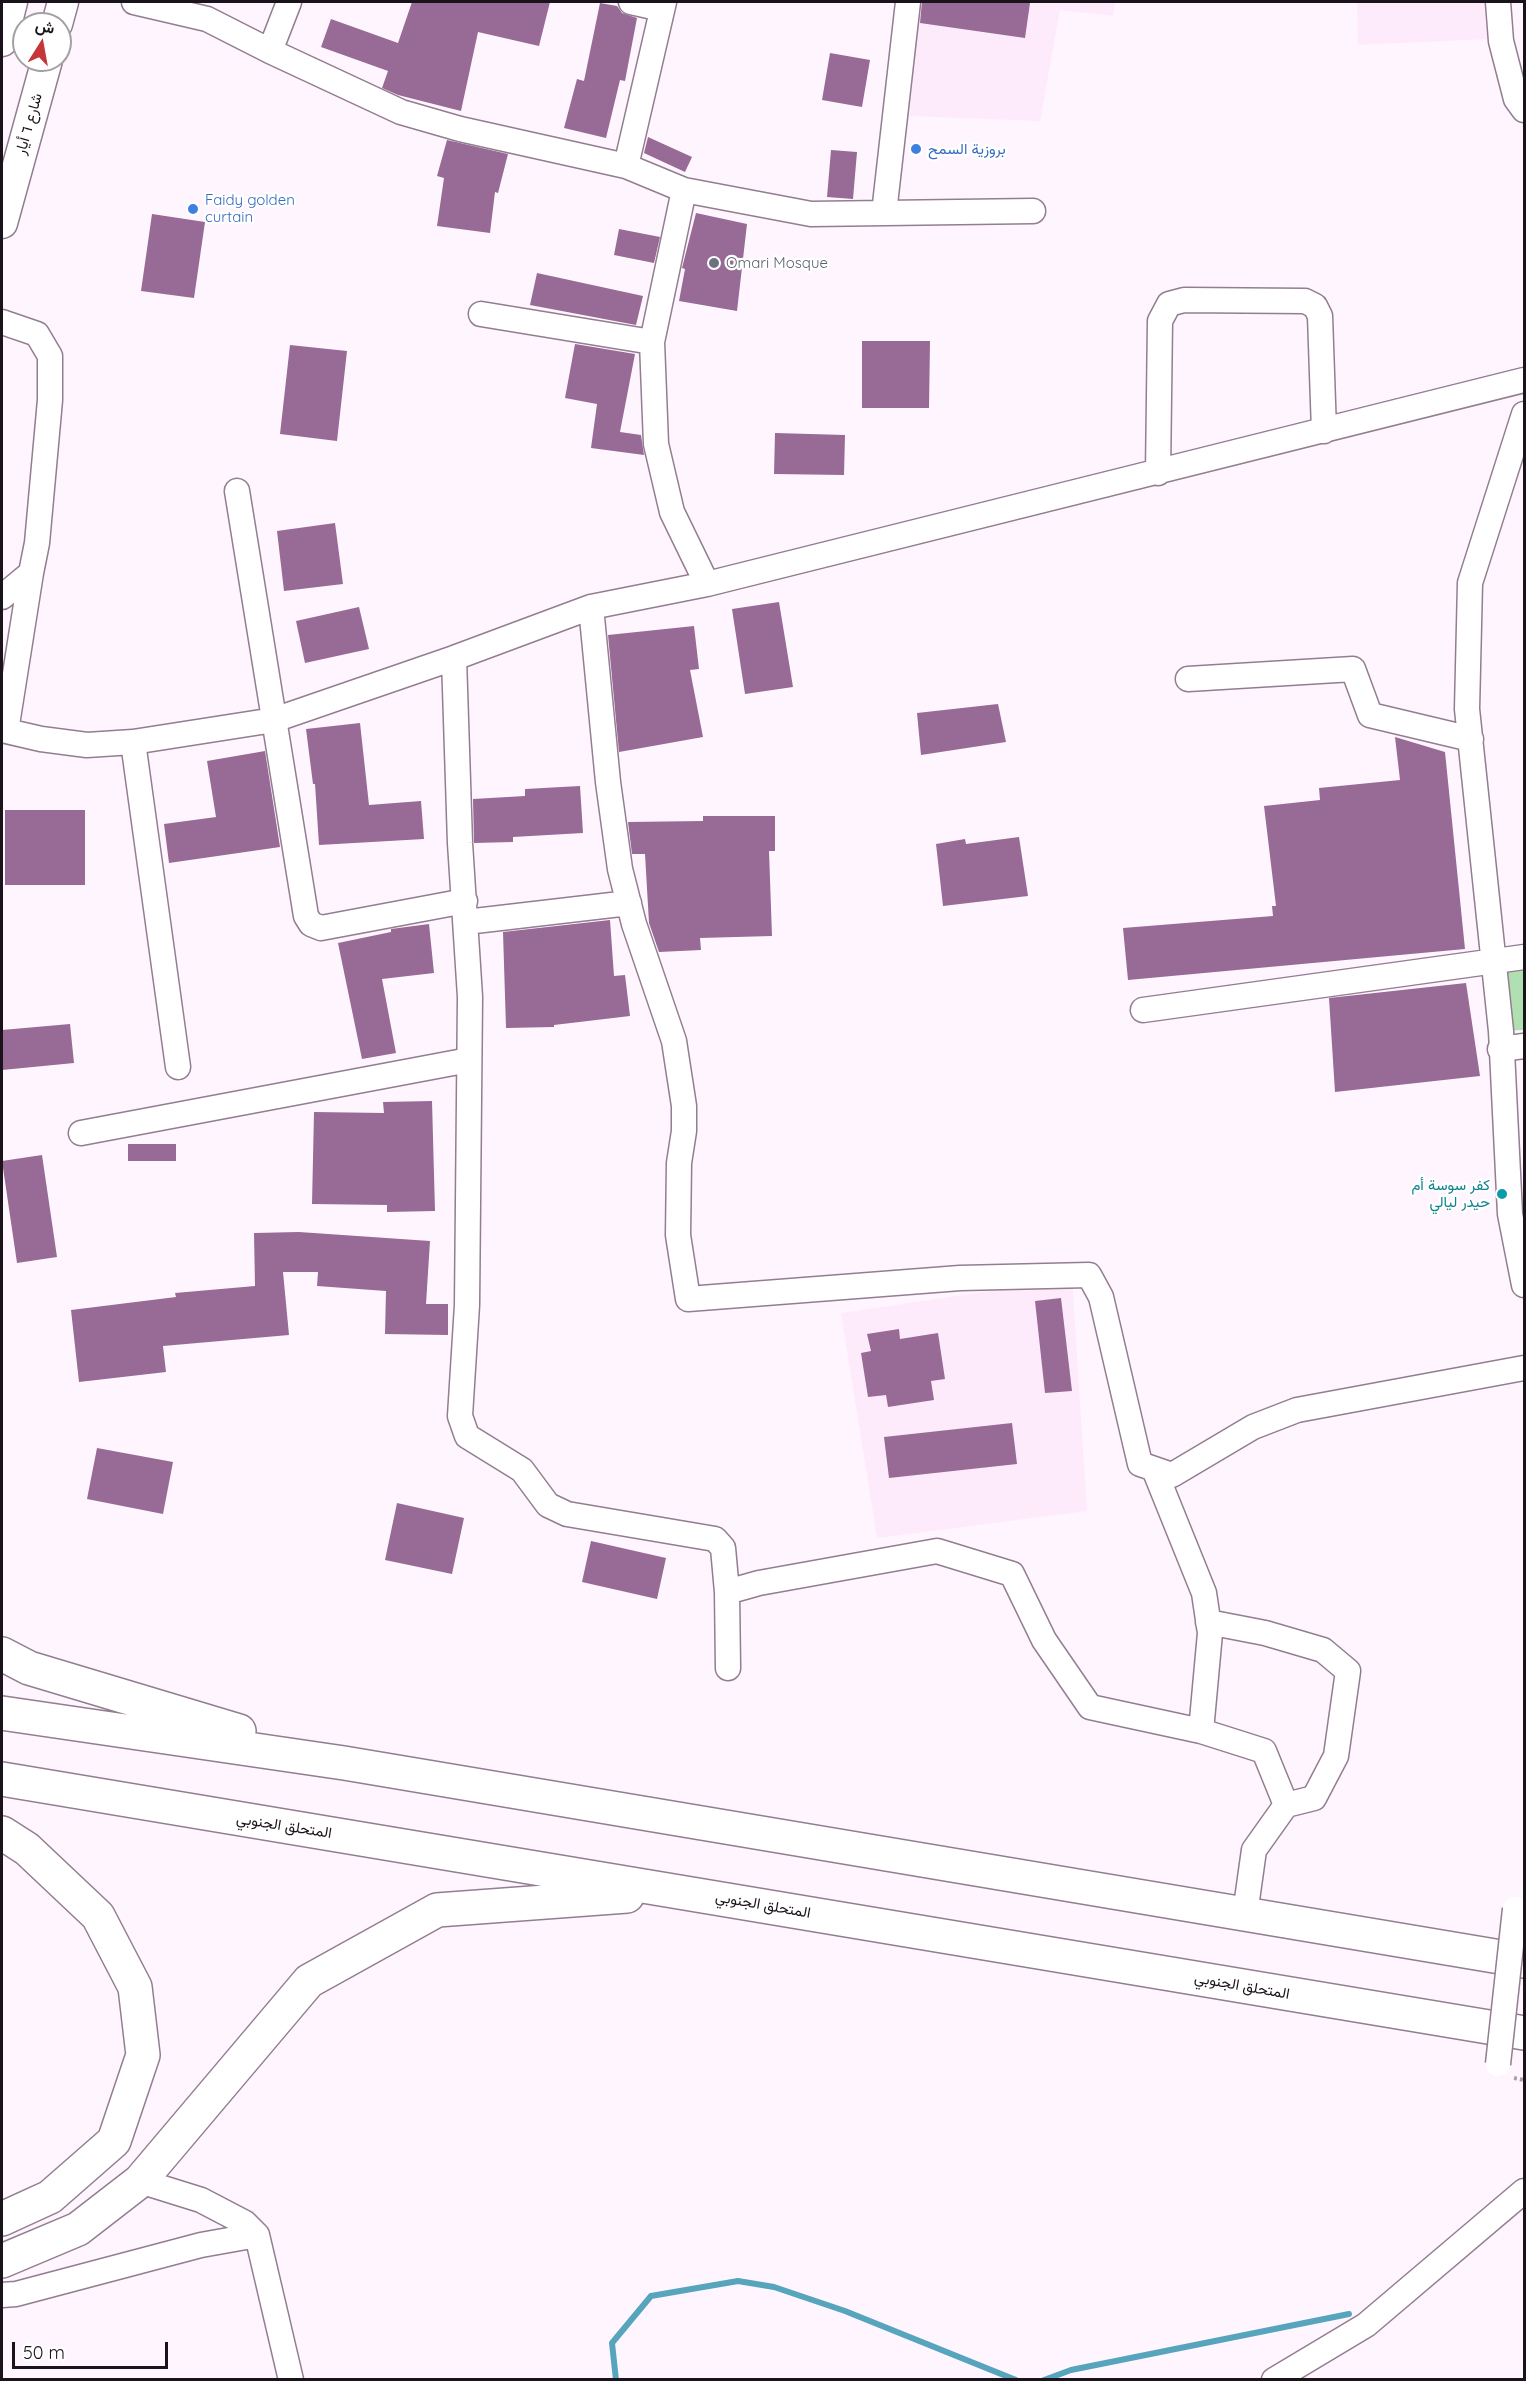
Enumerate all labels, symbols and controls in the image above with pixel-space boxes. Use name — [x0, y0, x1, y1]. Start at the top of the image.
north arrow — [12, 12, 72, 72]
text: ش — [34, 15, 56, 38]
street label: شارع ٦ أيار — [12, 91, 46, 157]
place label: بروزية السمح — [928, 140, 1006, 158]
marker: بروزية السمح — [909, 142, 923, 156]
place label: Faidy golden curtain — [205, 191, 295, 226]
marker: Faidy golden curtain — [186, 202, 200, 216]
place label: Omari Mosque — [726, 254, 828, 272]
marker: Omari Mosque — [707, 256, 721, 270]
place label: كفر سوسة أم حيدر ليالي — [1411, 1176, 1490, 1211]
marker: كفر سوسة أم حيدر ليالي — [1495, 1187, 1509, 1201]
street label: المتحلق الجنوبي — [235, 1810, 333, 1842]
street label: المتحلق الجنوبي — [714, 1888, 812, 1922]
street label: المتحلق الجنوبي — [1193, 1969, 1291, 2003]
scale bar — [15, 2330, 171, 2368]
text: 50 m — [23, 2341, 65, 2364]

